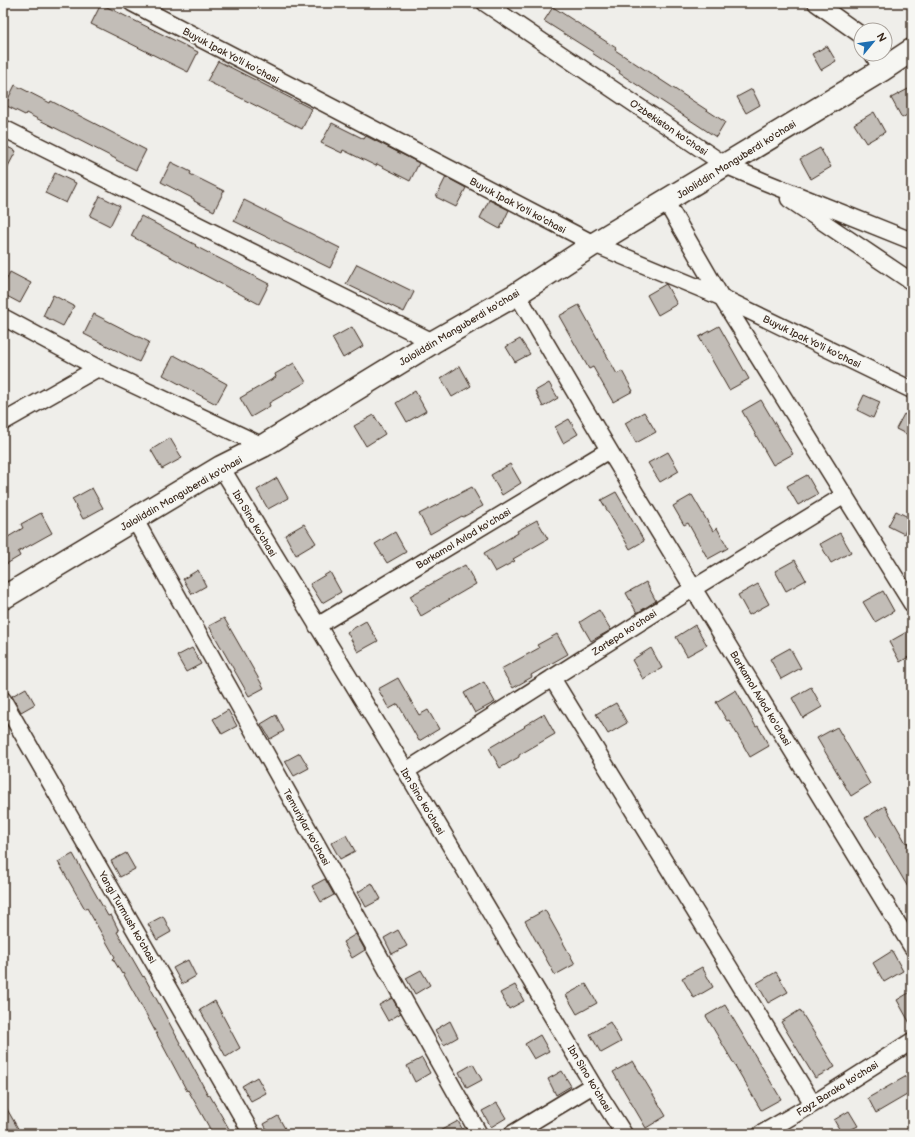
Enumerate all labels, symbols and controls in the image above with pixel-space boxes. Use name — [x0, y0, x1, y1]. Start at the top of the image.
north arrow — [853, 22, 893, 62]
street label: Buyuk Ipak Yo'li ko'chasi — [180, 25, 281, 86]
text: N — [874, 31, 889, 44]
street label: O'zbekiston ko'chasi — [627, 97, 710, 158]
street label: Jaloliddin Manguberdi ko'chasi — [675, 118, 798, 202]
street label: Buyuk Ipak Yo'li ko'chasi — [467, 175, 568, 236]
street label: Jaloliddin Manguberdi ko'chasi — [397, 287, 522, 369]
street label: Buyuk Ipak Yo'li ko'chasi — [761, 313, 862, 371]
street label: Jaloliddin Manguberdi ko'chasi — [119, 454, 244, 534]
street label: Ibn Sino ko'chasi — [230, 488, 279, 559]
street label: Barkamol Avlod ko'chasi — [414, 506, 513, 572]
street label: Zartepa ko'chasi — [589, 608, 659, 659]
street label: Barkamol Avlod ko'chasi — [727, 649, 793, 748]
street label: Ibn Sino ko'chasi — [398, 766, 447, 837]
street label: Temuriylar ko'chasi — [280, 787, 332, 868]
street label: Yangi Turmush ko'chasi — [95, 868, 158, 966]
street label: Ibn Sino ko'chasi — [565, 1043, 614, 1114]
street label: Fayz Baraka ko'chasi — [794, 1059, 881, 1119]

